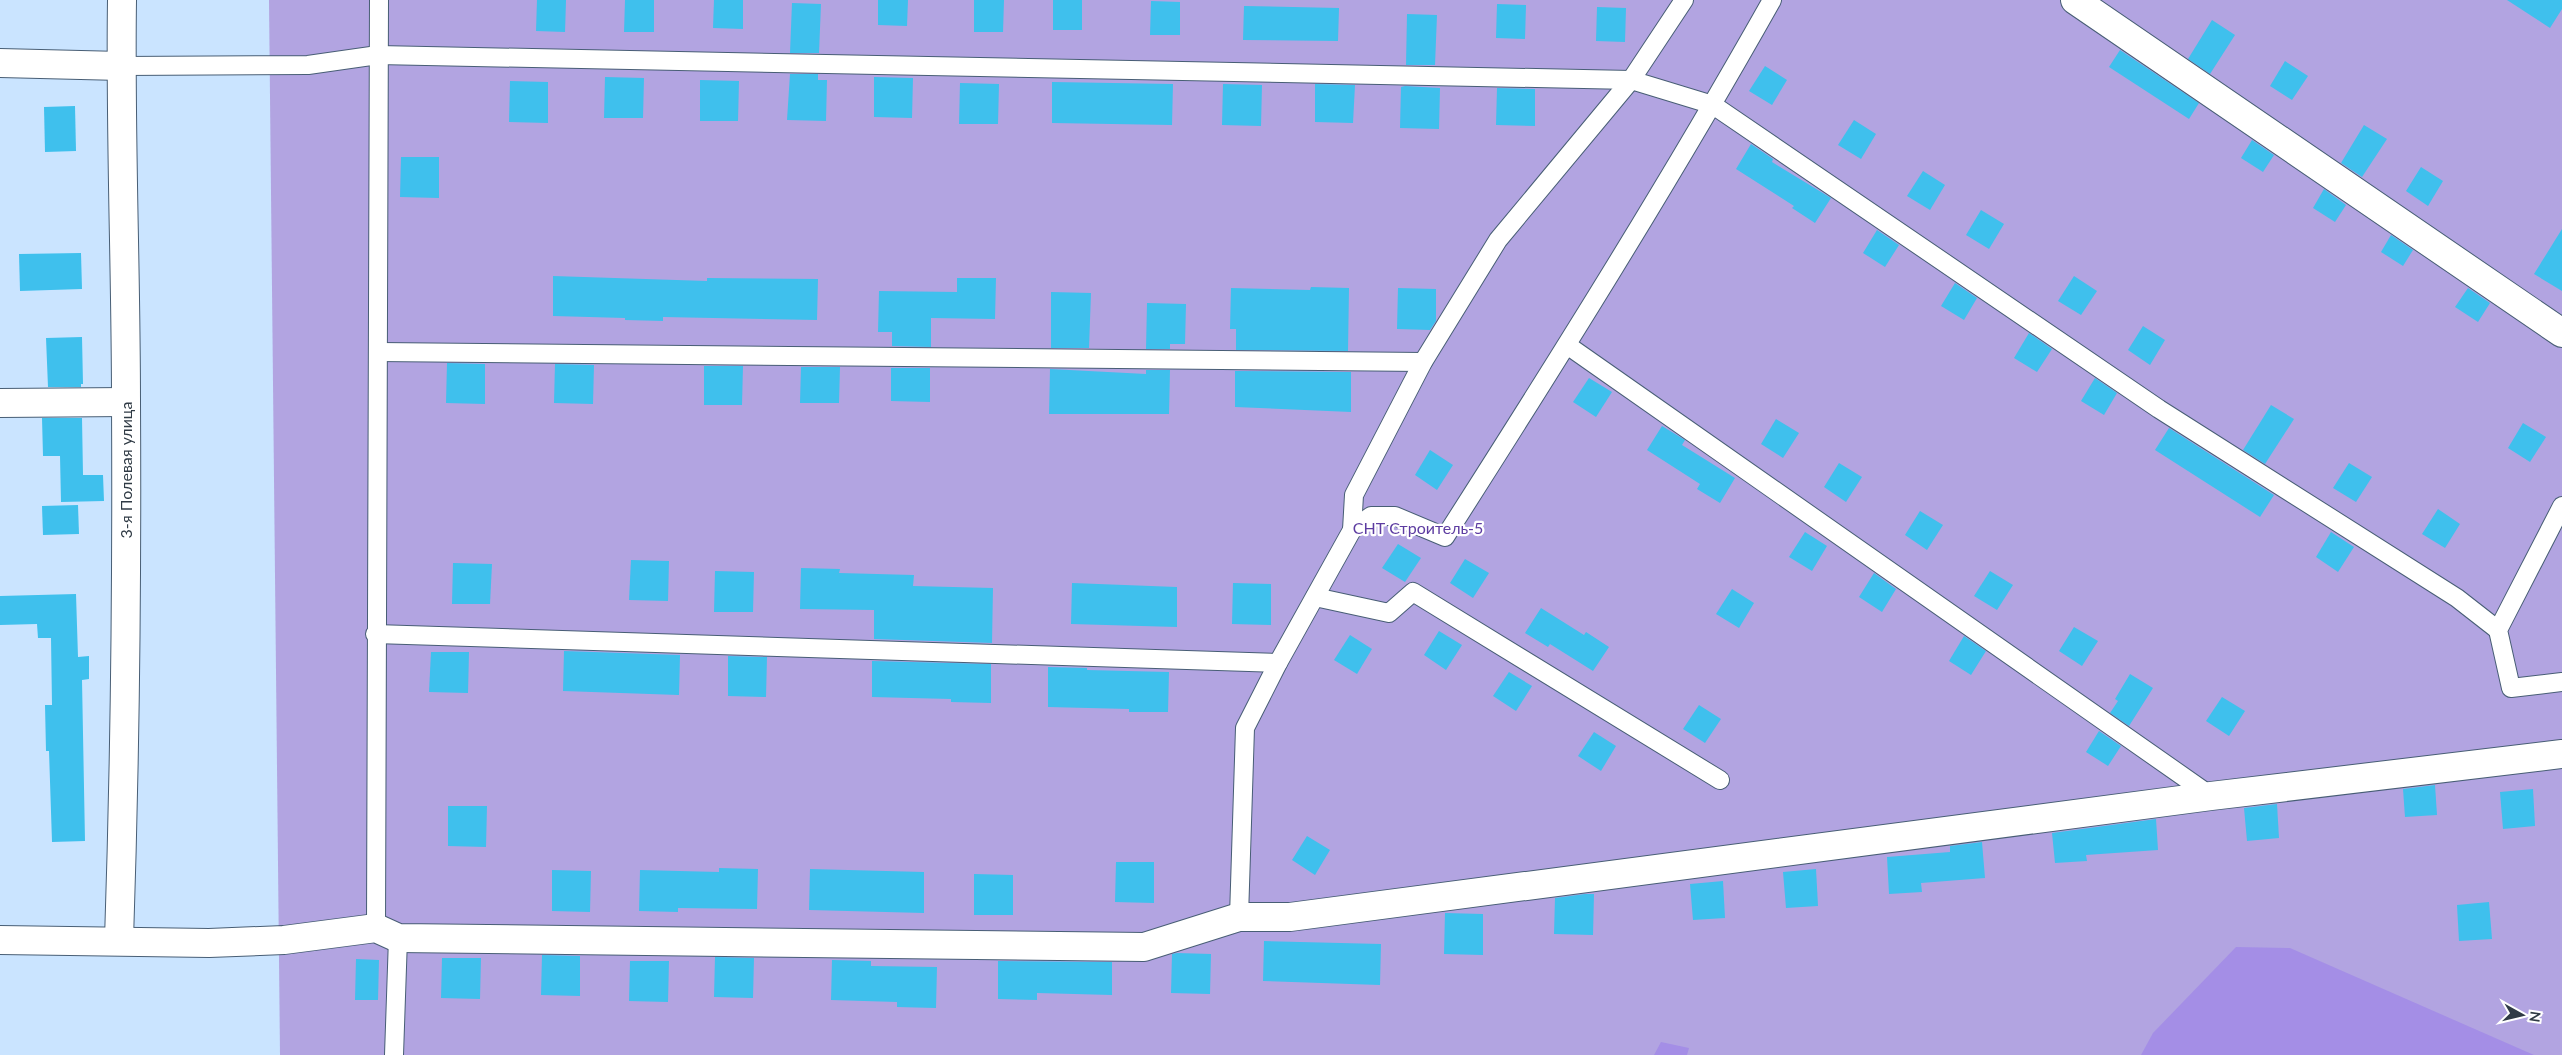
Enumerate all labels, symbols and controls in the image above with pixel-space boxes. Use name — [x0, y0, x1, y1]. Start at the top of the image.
street label: 3-я Полевая улица — [116, 402, 135, 538]
park label: СНТ Строитель-5 — [1353, 518, 1483, 537]
north arrow — [2497, 990, 2547, 1040]
text: N — [2526, 1010, 2545, 1023]

